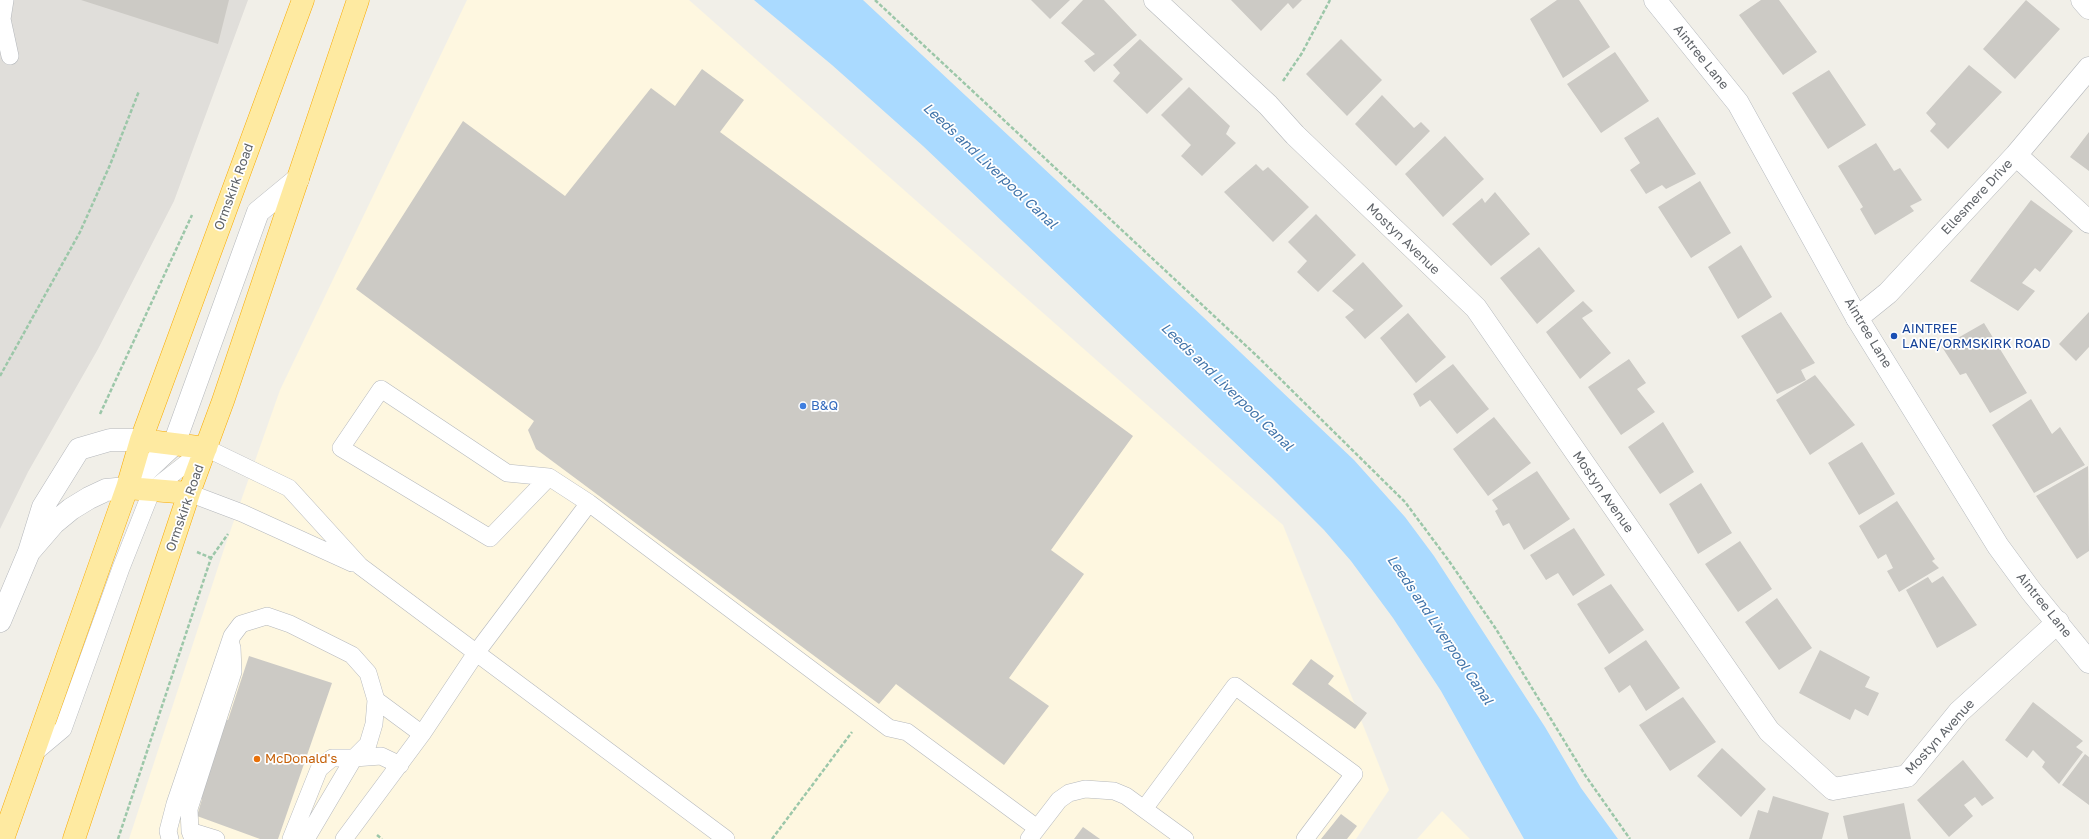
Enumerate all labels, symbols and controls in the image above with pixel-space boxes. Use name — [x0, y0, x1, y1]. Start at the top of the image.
street label: Aintree Lane — [1670, 21, 1732, 93]
water label: Leeds and Liverpool Canal — [920, 100, 1060, 232]
street label: Ormskirk Road — [211, 141, 257, 233]
street label: Ellesmere Drive — [1938, 156, 2016, 238]
street label: Mostyn Avenue — [1363, 200, 1443, 278]
street label: Aintree Lane — [1841, 295, 1895, 371]
water label: Leeds and Liverpool Canal — [1158, 320, 1296, 454]
place label: AINTREE LANE/ORMSKIRK ROAD — [1902, 321, 2051, 352]
marker: AINTREE LANE/ORMSKIRK ROAD — [1889, 331, 1899, 341]
place label: B&Q — [811, 398, 838, 414]
marker: B&Q — [798, 401, 808, 411]
street label: Mostyn Avenue — [1569, 448, 1637, 536]
street label: Ormskirk Road — [163, 462, 207, 554]
water label: Leeds and Liverpool Canal — [1384, 552, 1496, 708]
street label: Aintree Lane — [2013, 569, 2075, 641]
street label: Mostyn Avenue — [1902, 696, 1978, 778]
place label: McDonald's — [265, 751, 337, 767]
marker: McDonald's — [252, 754, 262, 764]

